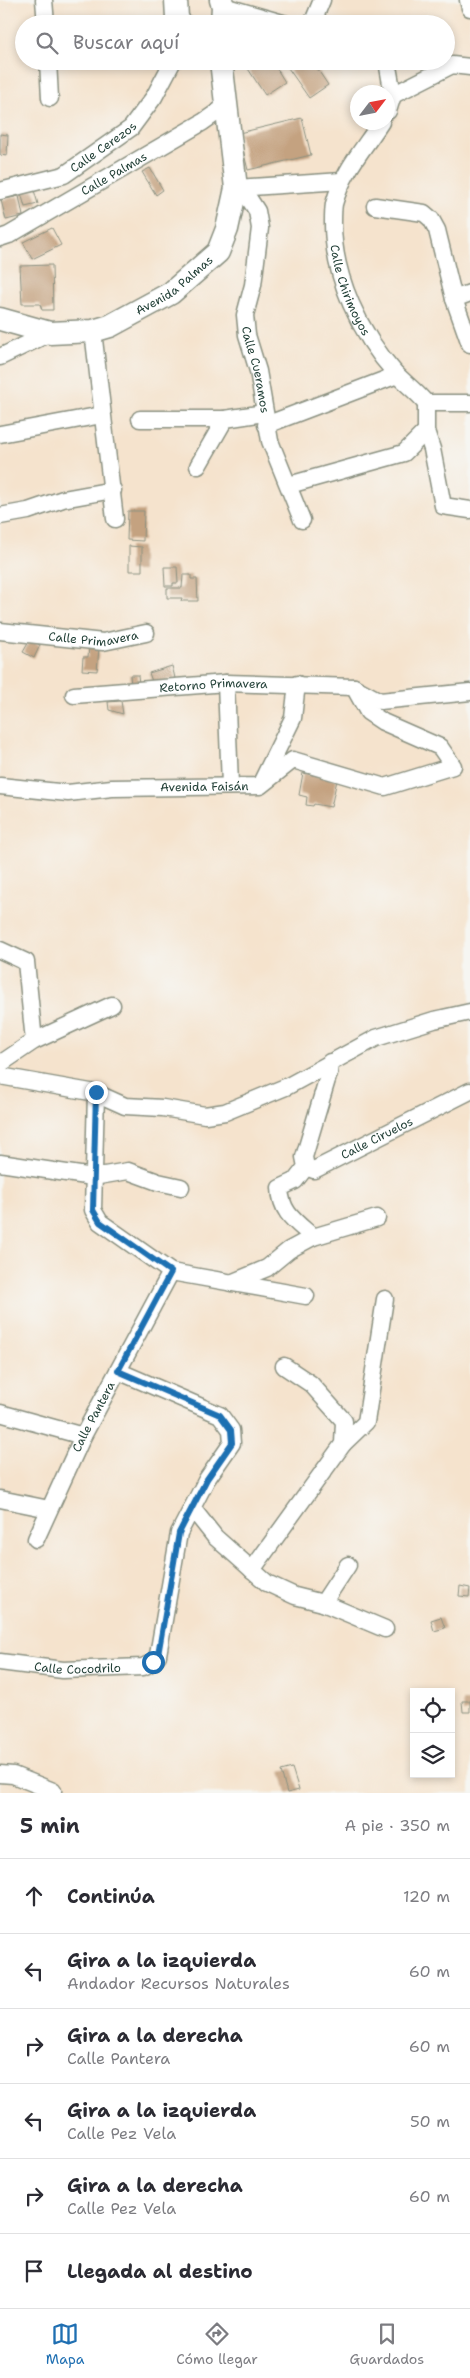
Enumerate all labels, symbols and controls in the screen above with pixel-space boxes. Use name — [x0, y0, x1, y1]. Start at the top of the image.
search box — [15, 15, 455, 70]
icon: search — [33, 29, 61, 57]
text: Buscar aquí — [73, 30, 179, 55]
north arrow — [350, 85, 395, 130]
street label: Calle Cerezos — [67, 119, 140, 176]
street label: Calle Palmas — [78, 148, 150, 199]
street label: Calle Chirimoyos — [326, 244, 374, 339]
street label: Avenida Palmas — [133, 252, 216, 319]
street label: Calle Cueramos — [238, 326, 273, 414]
street label: Calle Primavera — [48, 627, 140, 650]
street label: Retorno Primavera — [159, 675, 268, 696]
street label: Avenida Faisán — [160, 778, 249, 795]
route end — [85, 1081, 108, 1104]
street label: Calle Ciruelos — [338, 1113, 416, 1163]
street label: Calle Pantera — [69, 1378, 119, 1455]
route start — [142, 1651, 165, 1674]
street label: Calle Cocodrilo — [33, 1658, 121, 1678]
map controls — [410, 1688, 455, 1778]
button: locate — [410, 1688, 455, 1733]
button: layers — [410, 1733, 455, 1778]
text: 5 min — [20, 1812, 80, 1840]
text: A pie · 350 m — [345, 1815, 450, 1836]
icon: ahead — [20, 1882, 48, 1910]
text: Continúa — [67, 1884, 155, 1909]
text: 120 m — [403, 1886, 450, 1907]
text: Gira a la izquierda — [67, 1948, 256, 1973]
icon: left — [20, 1957, 48, 1985]
text: 60 m — [409, 1961, 450, 1982]
text: Andador Recursos Naturales — [67, 1973, 290, 1994]
text: Gira a la derecha — [67, 2023, 243, 2048]
icon: right — [20, 2032, 48, 2060]
text: 60 m — [409, 2036, 450, 2057]
text: Calle Pantera — [67, 2048, 170, 2069]
text: Gira a la izquierda — [67, 2098, 256, 2123]
icon: left — [20, 2107, 48, 2135]
text: 50 m — [410, 2111, 450, 2132]
text: Calle Pez Vela — [67, 2123, 176, 2144]
text: Gira a la derecha — [67, 2173, 243, 2198]
icon: right — [20, 2182, 48, 2210]
text: 60 m — [409, 2186, 450, 2207]
text: Calle Pez Vela — [67, 2198, 176, 2219]
icon: arrive — [20, 2257, 48, 2285]
text: Llegada al destino — [67, 2259, 253, 2284]
tab: Mapa — [46, 2320, 85, 2368]
tab: Cómo llegar — [176, 2320, 258, 2368]
tab: Guardados — [350, 2320, 424, 2368]

